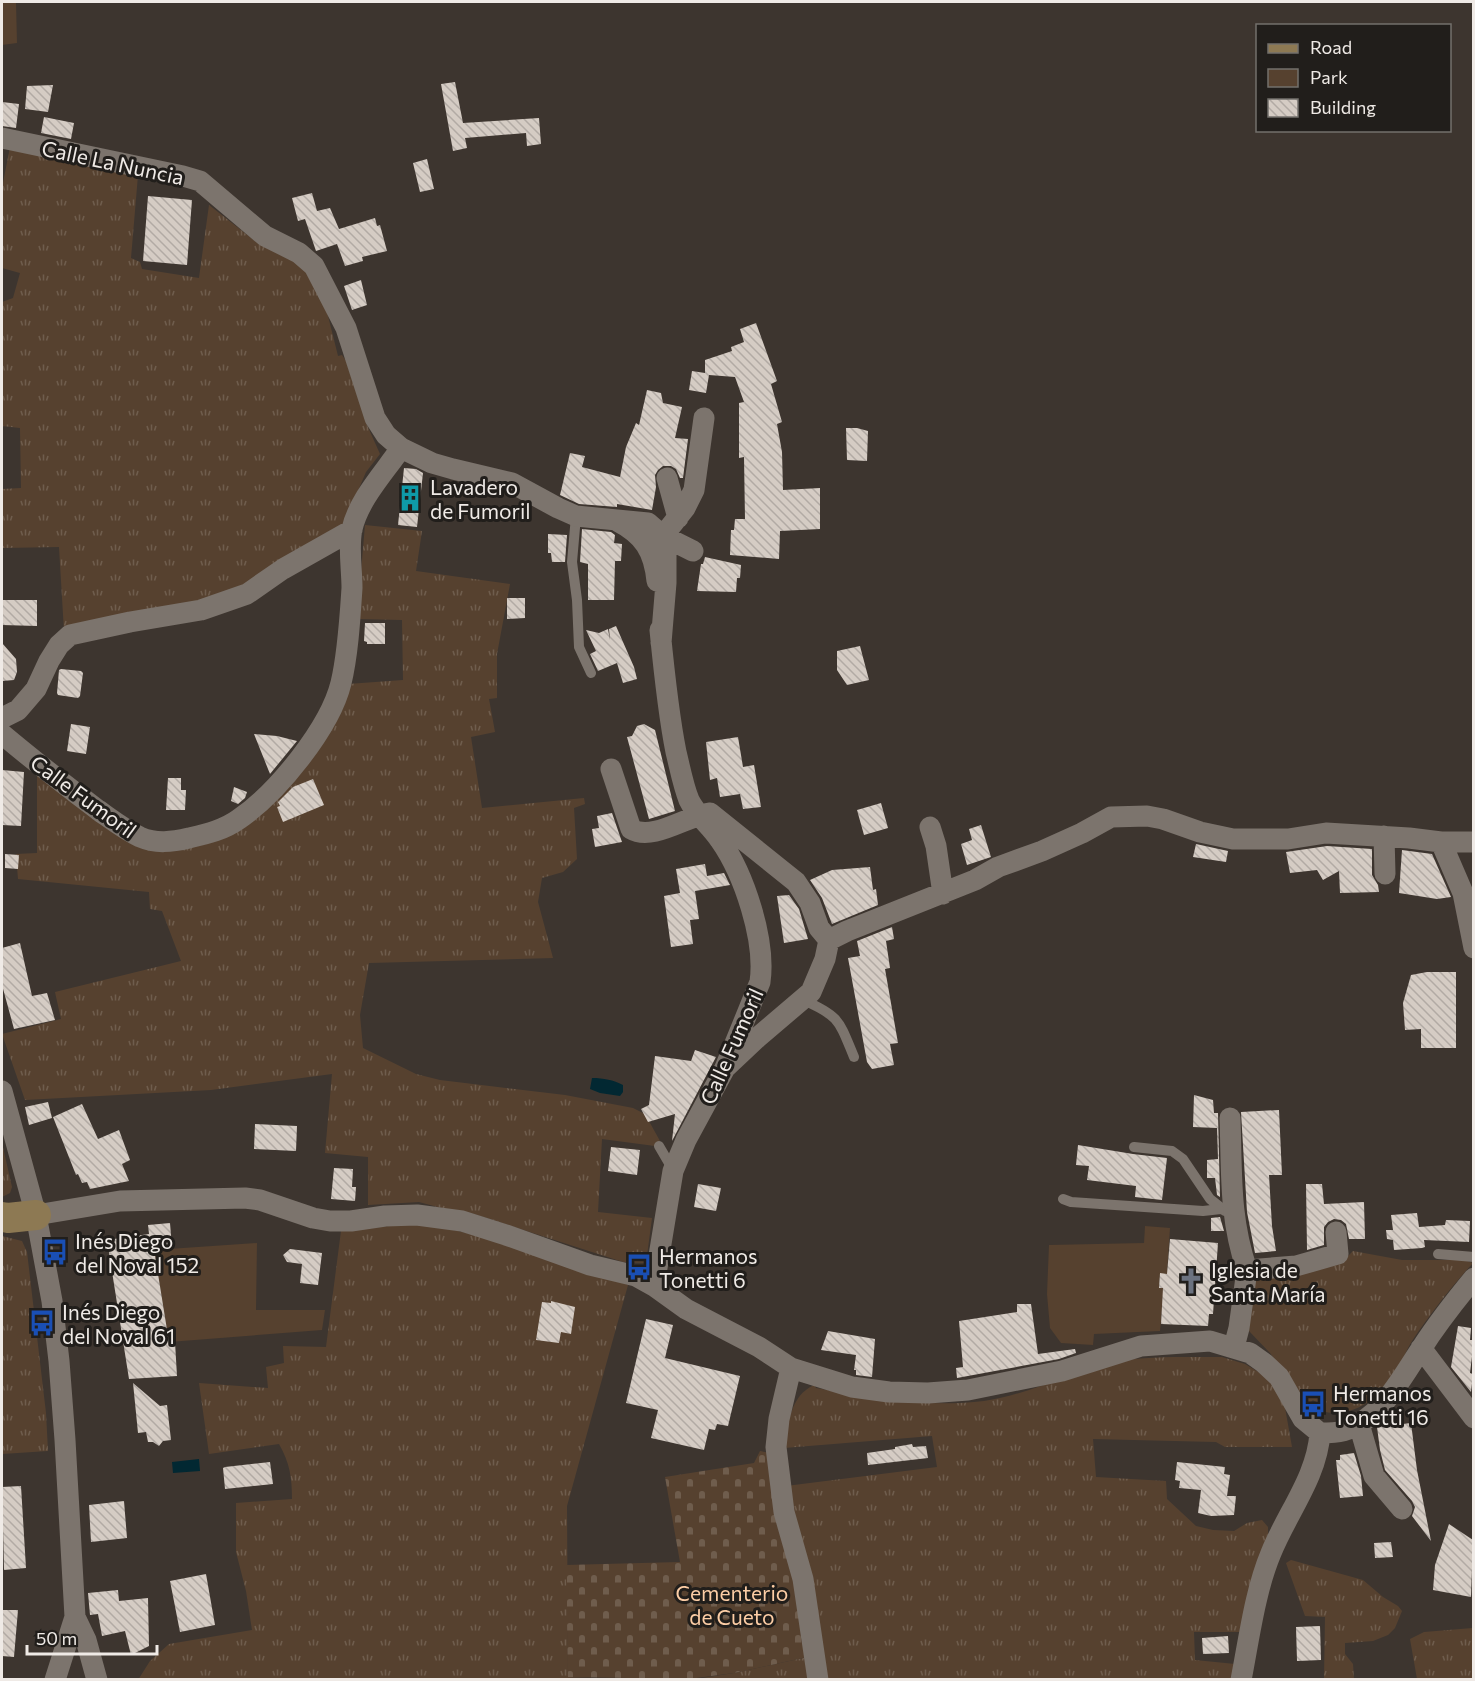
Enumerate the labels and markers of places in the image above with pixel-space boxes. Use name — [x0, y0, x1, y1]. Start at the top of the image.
place label: Lavadero de Fumoril — [430, 474, 531, 523]
building icon: Lavadero de Fumoril — [395, 483, 425, 513]
place label: Inés Diego del Noval 152 — [75, 1228, 199, 1277]
bus stop icon: Inés Diego del Noval 152 — [40, 1237, 70, 1267]
place label: Hermanos Tonetti 6 — [659, 1243, 757, 1292]
bus stop icon: Hermanos Tonetti 6 — [624, 1252, 654, 1282]
place label: Iglesia de Santa María — [1211, 1257, 1326, 1306]
church icon: Iglesia de Santa María — [1176, 1266, 1206, 1296]
place label: Inés Diego del Noval 61 — [62, 1299, 175, 1348]
bus stop icon: Inés Diego del Noval 61 — [27, 1308, 57, 1338]
place label: Hermanos Tonetti 16 — [1333, 1380, 1431, 1429]
bus stop icon: Hermanos Tonetti 16 — [1298, 1389, 1328, 1419]

